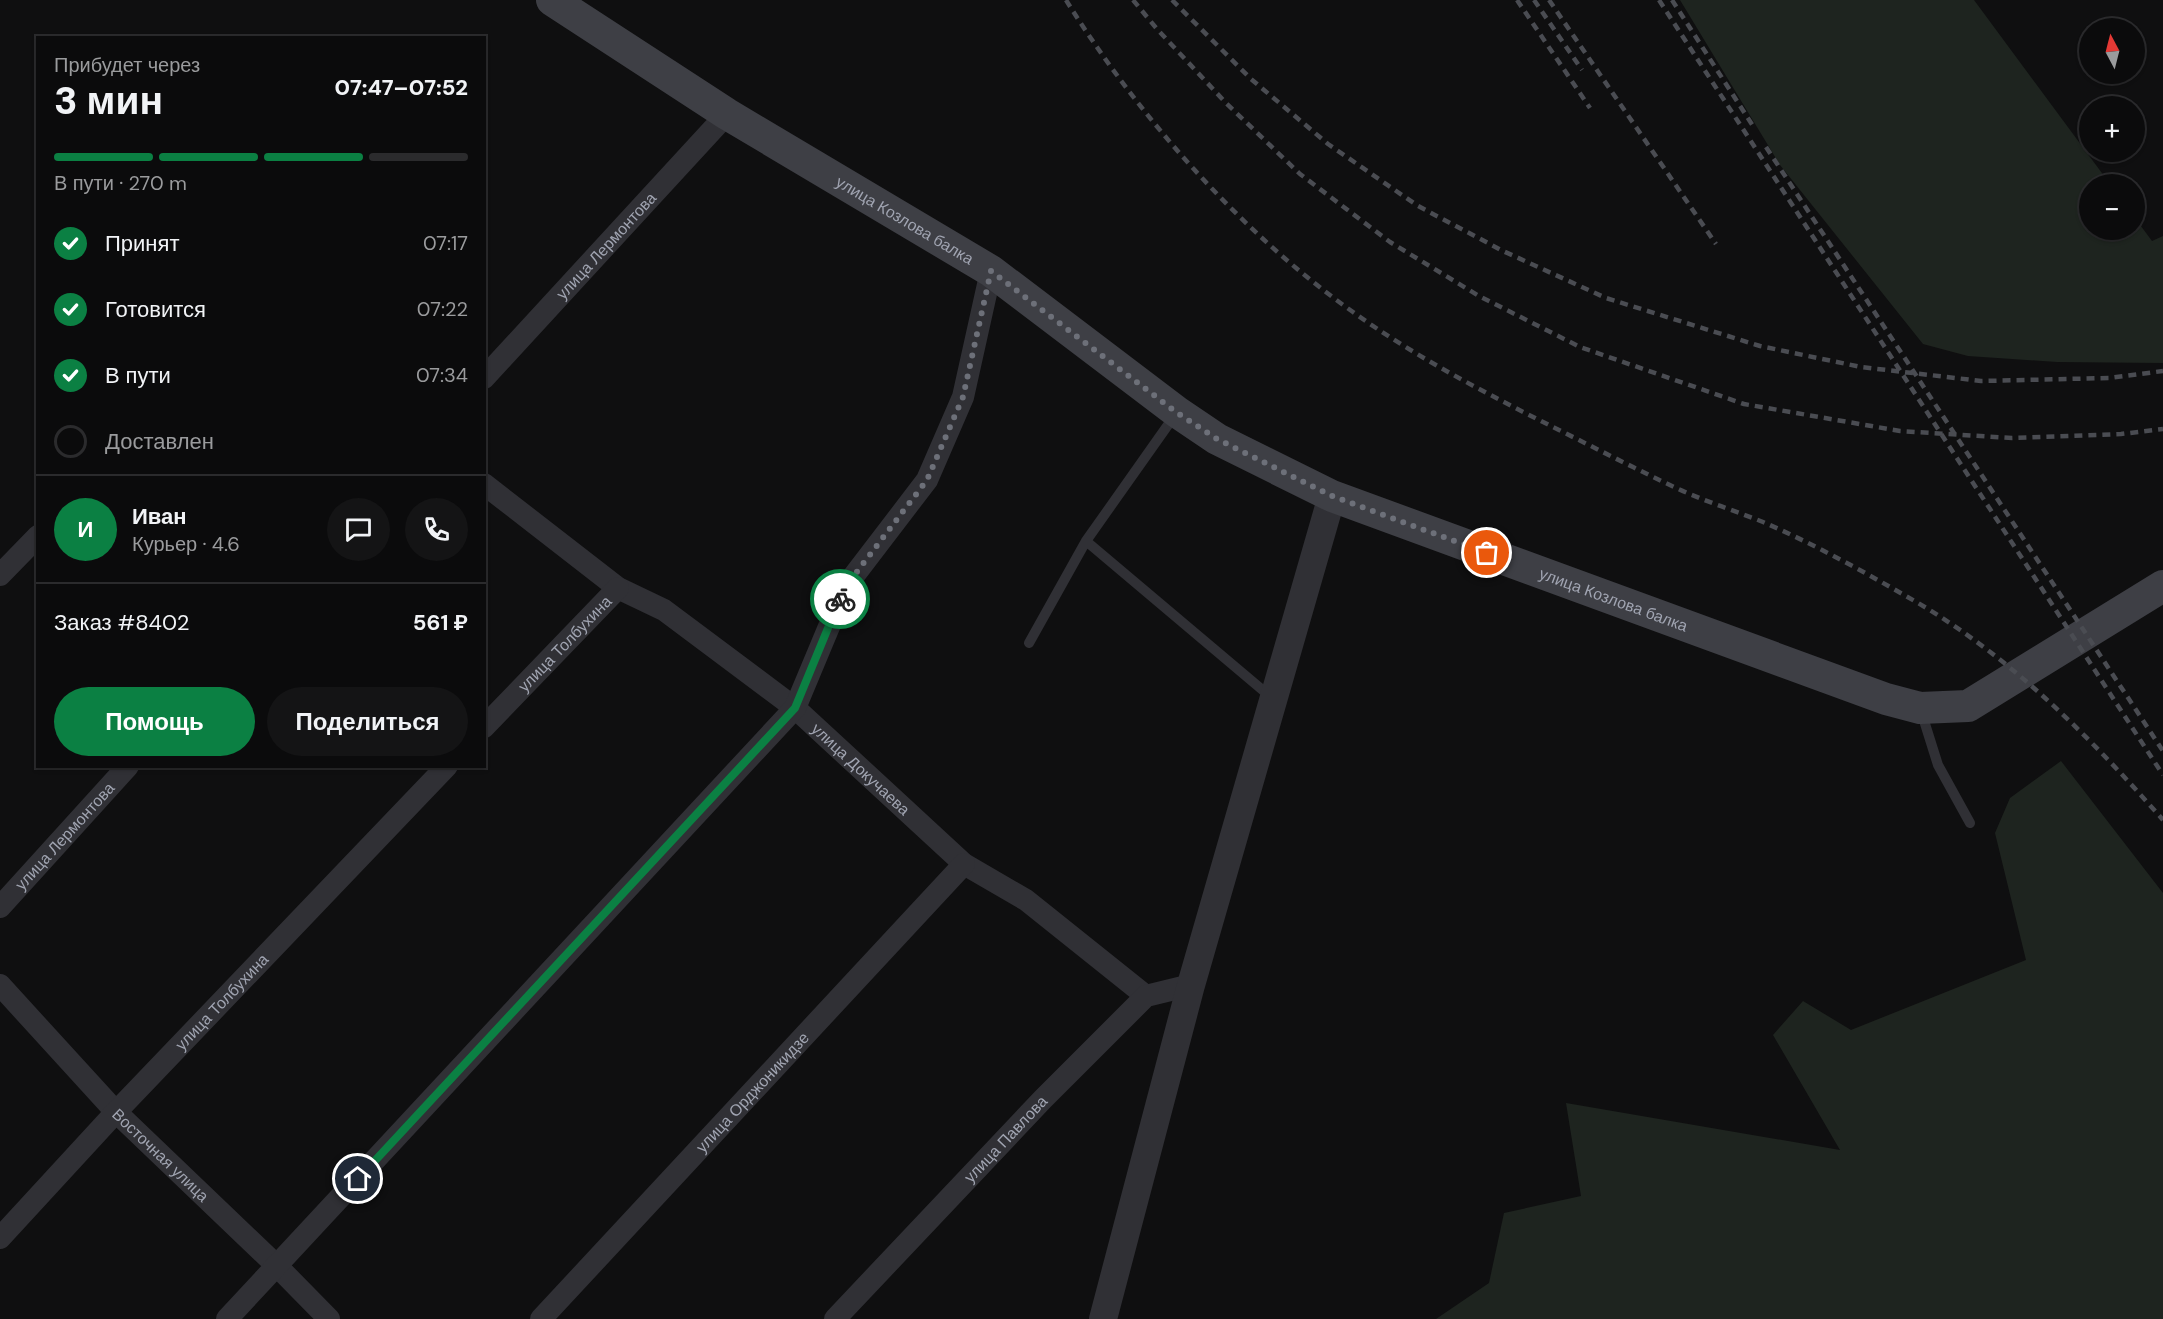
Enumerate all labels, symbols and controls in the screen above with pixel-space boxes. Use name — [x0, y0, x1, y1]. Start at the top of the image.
north arrow — [2079, 18, 2145, 84]
map controls — [2079, 18, 2145, 240]
text: Прибудет через — [54, 52, 200, 78]
text: 07:47–07:52 — [334, 73, 468, 102]
text: 3 мин — [54, 75, 163, 126]
button: + — [2079, 96, 2145, 162]
text: В пути · 270 m — [54, 170, 187, 196]
street label: улица Козлова балка — [832, 171, 978, 269]
button: − — [2079, 174, 2145, 240]
street label: улица Лермонтова — [552, 188, 661, 304]
icon: check — [54, 227, 87, 260]
text: Принят — [105, 229, 179, 258]
text: 07:17 — [423, 230, 468, 256]
icon: check — [54, 293, 87, 326]
text: Готовится — [105, 295, 206, 324]
text: 07:22 — [417, 296, 468, 322]
icon: check — [54, 359, 87, 392]
text: В пути — [105, 361, 171, 390]
text: 07:34 — [416, 362, 468, 388]
text: Доставлен — [105, 427, 214, 456]
button: chat — [327, 498, 390, 561]
button: phone — [405, 498, 468, 561]
text: Иван — [132, 502, 187, 531]
text: И — [78, 515, 93, 544]
pin — [1461, 527, 1512, 578]
text: Курьер · 4.6 — [132, 531, 240, 557]
icon: bag — [1470, 536, 1503, 569]
street label: улица Козлова балка — [1536, 563, 1691, 637]
courier — [810, 569, 870, 629]
icon: bike — [824, 583, 857, 616]
street label: улица Толбухина — [514, 591, 616, 697]
text: Заказ #8402 — [54, 608, 189, 637]
text: 561 ₽ — [413, 608, 468, 637]
button: Помощь — [54, 687, 255, 756]
button: Поделиться — [267, 687, 468, 756]
street label: улица Докучаева — [807, 719, 914, 820]
street label: улица Лермонтова — [11, 778, 119, 895]
street label: улица Толбухина — [171, 949, 273, 1055]
street label: улица Орджоникидзе — [691, 1027, 814, 1157]
street label: улица Павлова — [959, 1091, 1052, 1187]
street label: Восточная улица — [108, 1104, 213, 1207]
pin — [332, 1153, 383, 1204]
icon: home — [341, 1162, 374, 1195]

